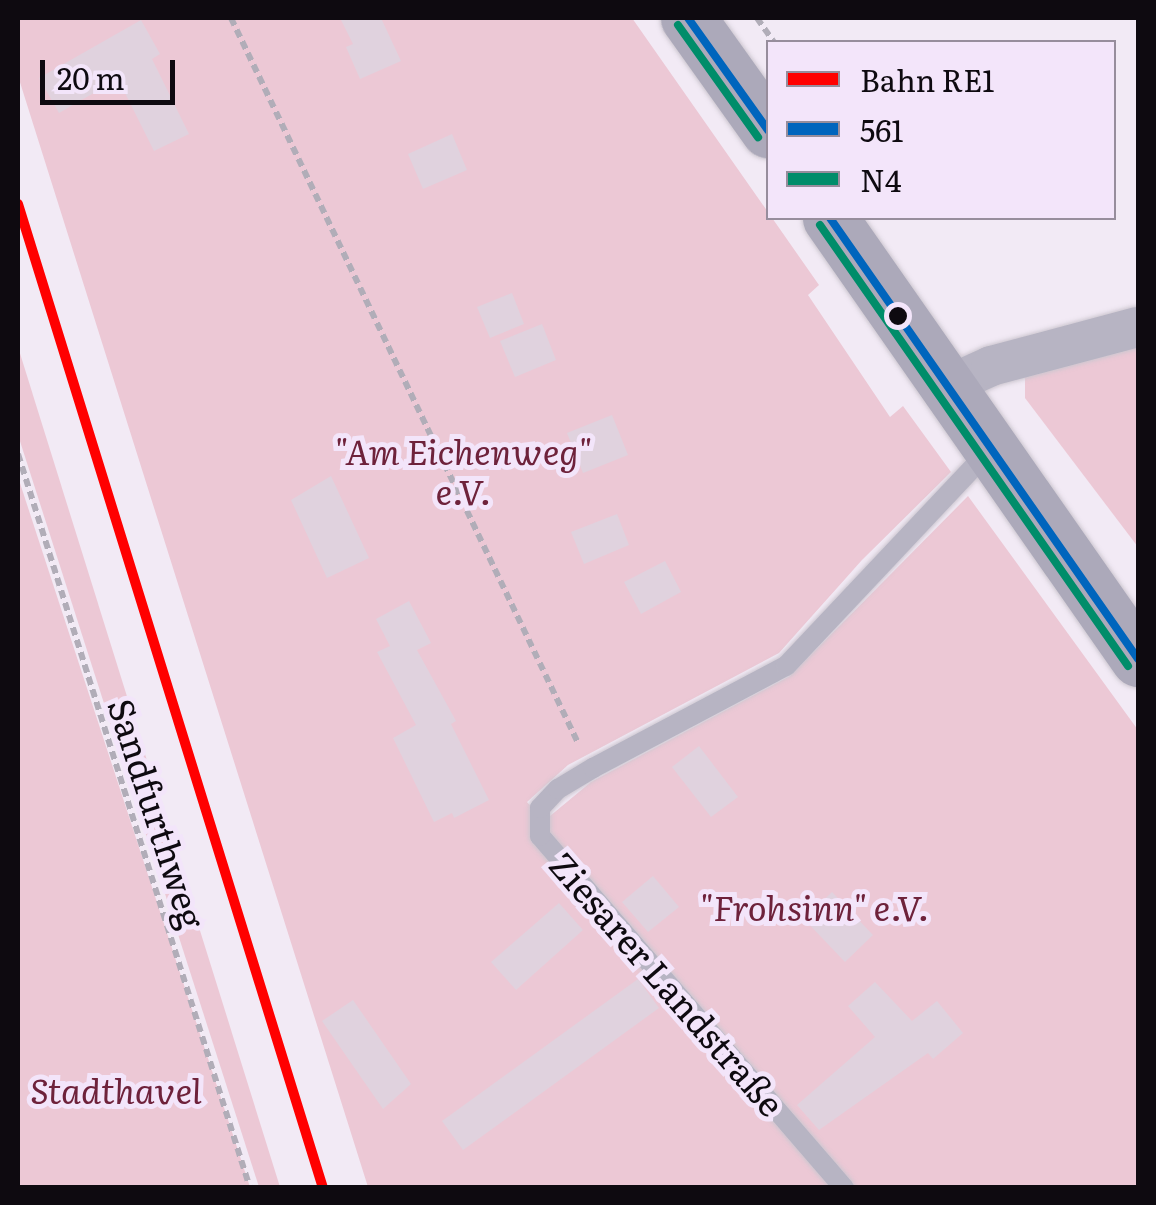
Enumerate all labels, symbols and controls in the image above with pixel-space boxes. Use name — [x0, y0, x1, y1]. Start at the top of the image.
scale bar — [45, 40, 180, 102]
legend — [766, 40, 1116, 220]
text: 20 m — [57, 55, 125, 99]
text: Bahn RE1 — [860, 57, 994, 101]
text: 561 — [860, 107, 904, 151]
text: N4 — [860, 157, 902, 201]
unlabelled marker — [888, 306, 908, 326]
park label: "Am Eichenweg" e.V. — [334, 429, 592, 511]
street label: Sandfurthweg — [101, 693, 215, 933]
street label: Ziesarer Landstraße — [542, 843, 794, 1123]
park label: "Frohsinn" e.V. — [699, 885, 929, 927]
park label: Stadthavel — [30, 1068, 202, 1110]

